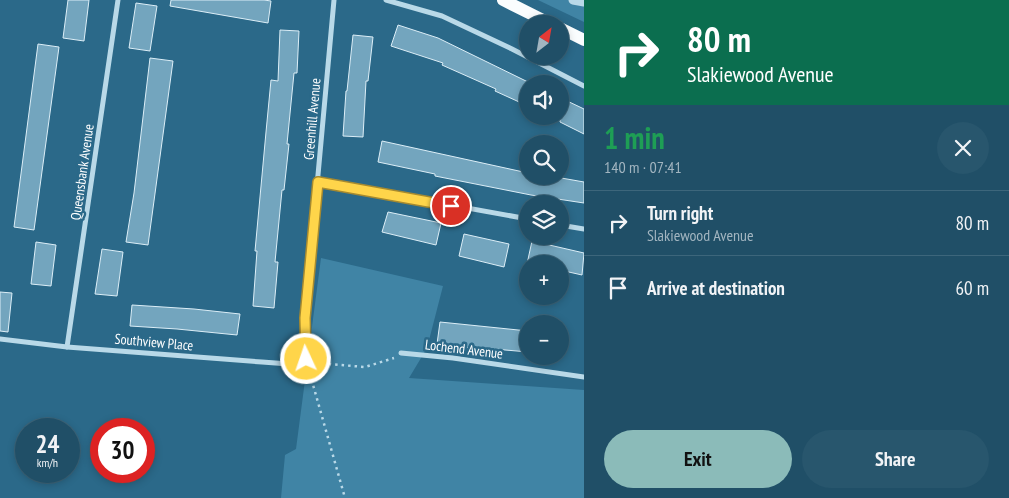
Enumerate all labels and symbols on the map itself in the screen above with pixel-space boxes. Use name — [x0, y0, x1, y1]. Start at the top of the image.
north arrow — [519, 15, 569, 65]
street label: Greenhill Avenue — [299, 77, 325, 161]
street label: Queensbank Avenue — [66, 123, 98, 221]
pin — [430, 185, 472, 227]
street label: Southview Place — [114, 330, 194, 354]
position arrow — [279, 332, 331, 384]
street label: Lochend Avenue — [424, 335, 504, 363]
speed limit sign: 30 — [90, 418, 155, 483]

